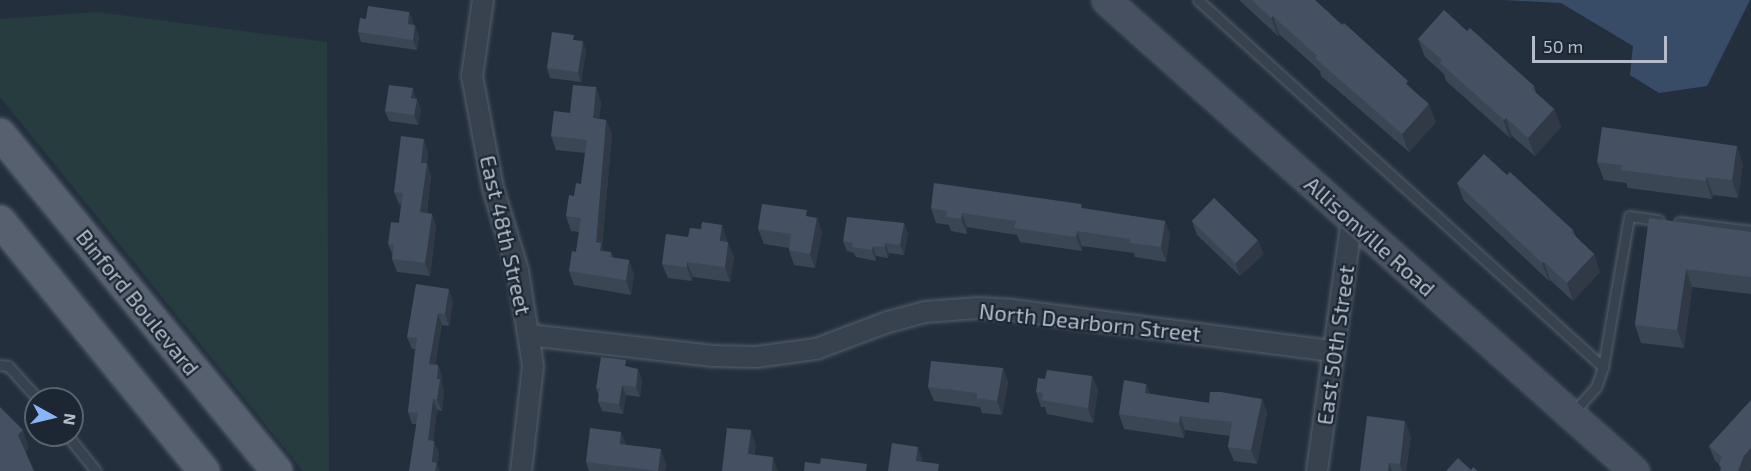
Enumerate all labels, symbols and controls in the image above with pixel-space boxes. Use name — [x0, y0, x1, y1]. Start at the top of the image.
scale bar — [1535, 24, 1670, 62]
text: 50 m — [1543, 35, 1583, 57]
street label: East 48th Street — [475, 153, 537, 317]
street label: Allisonville Road — [1299, 171, 1441, 301]
street label: Binford Boulevard — [71, 224, 205, 380]
street label: East 50th Street — [1311, 263, 1359, 427]
street label: North Dearborn Street — [978, 297, 1202, 347]
north arrow — [24, 387, 84, 447]
text: N — [60, 412, 81, 426]

